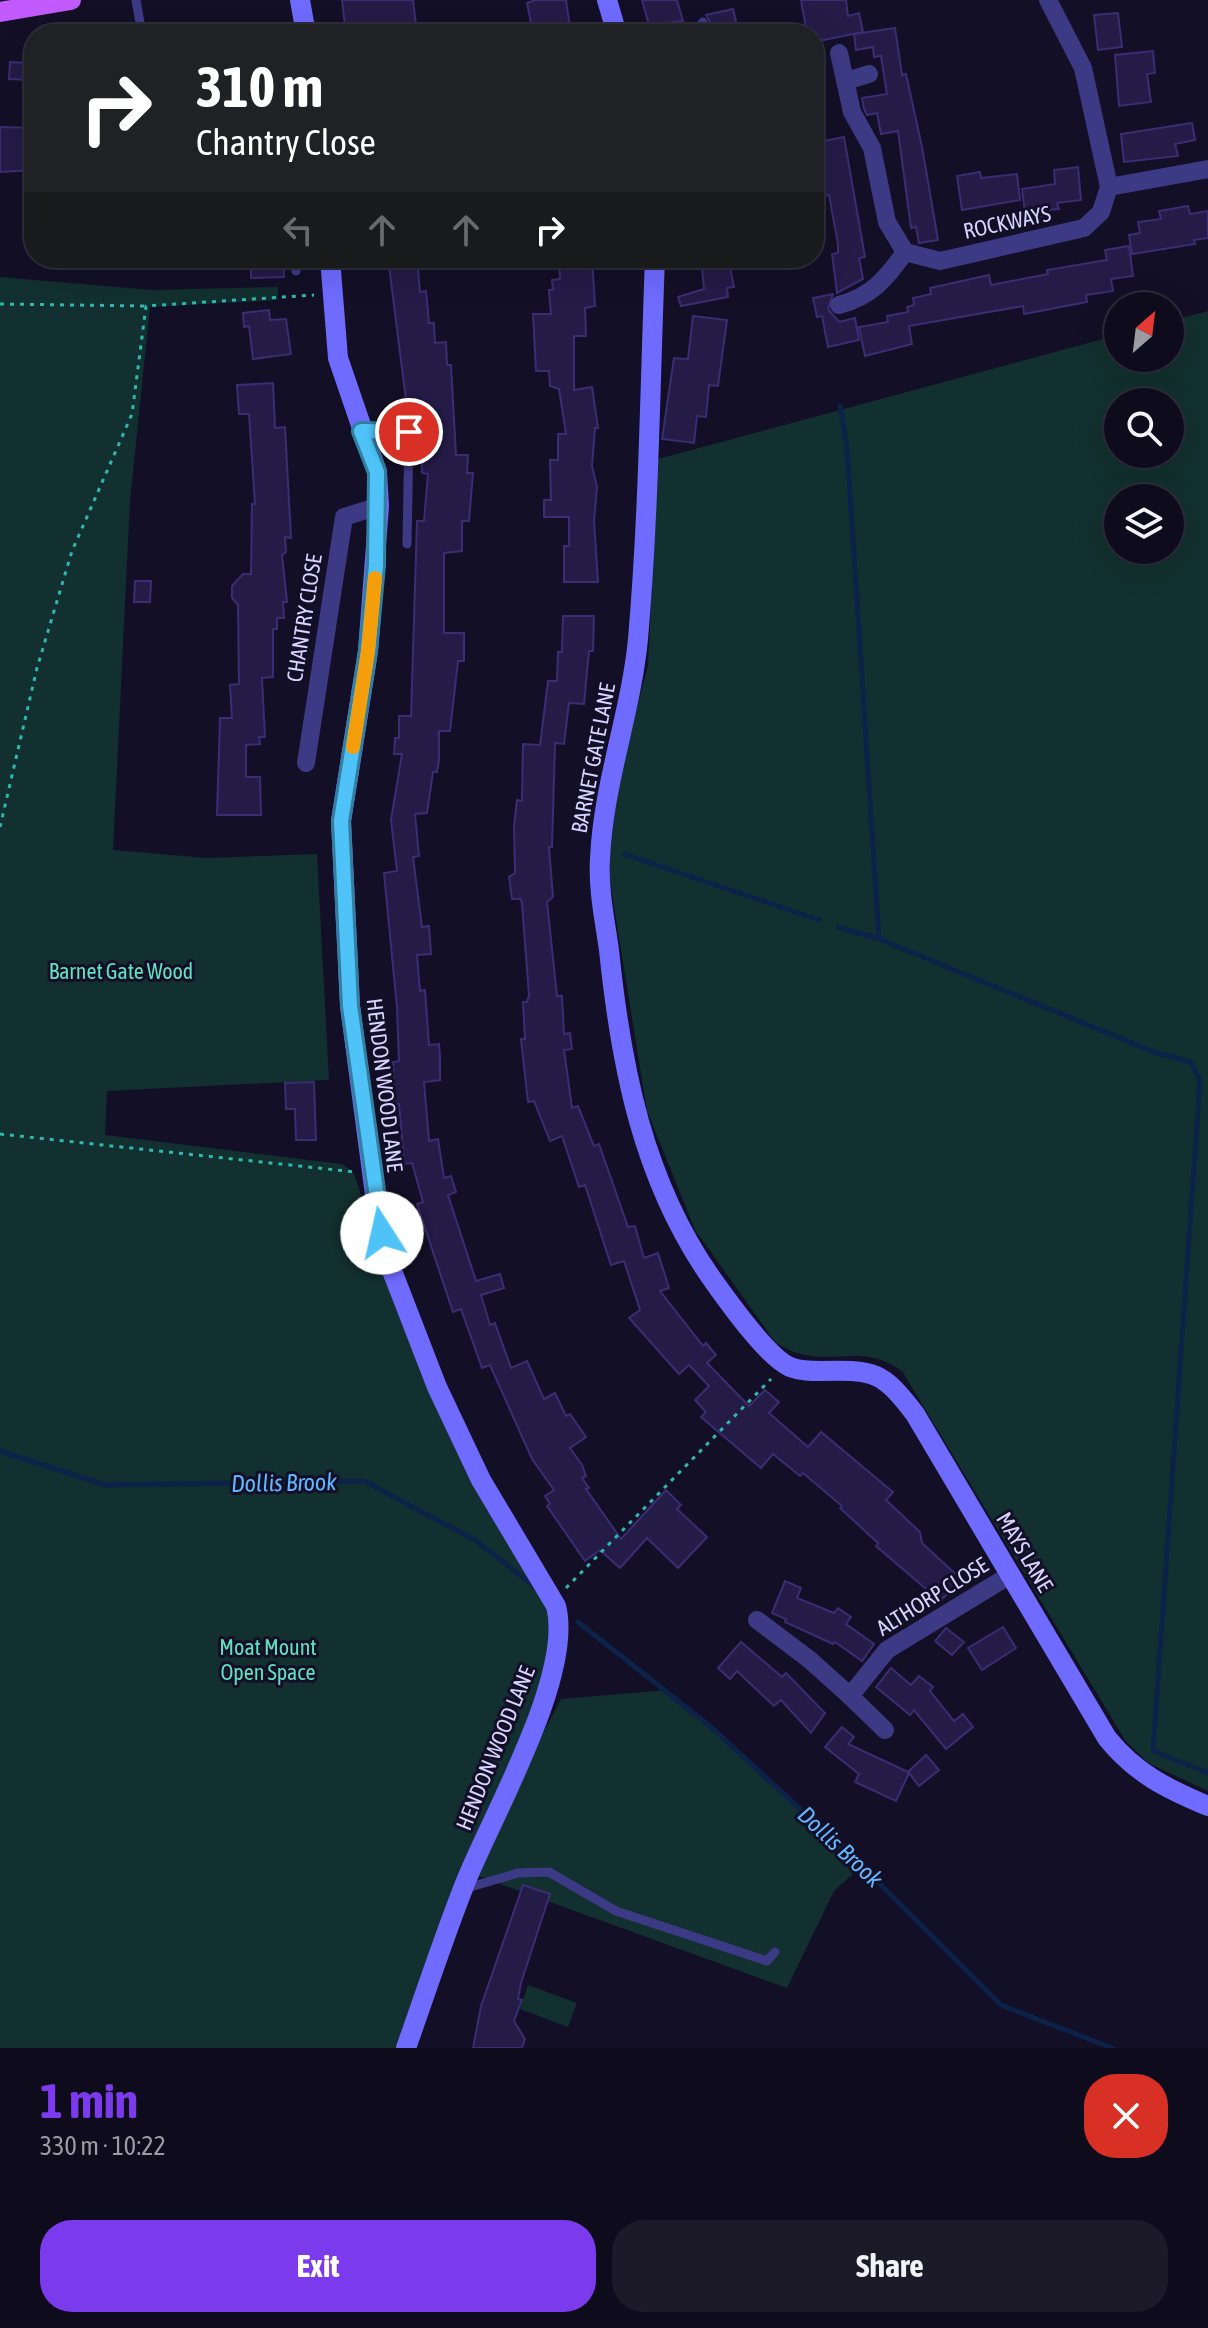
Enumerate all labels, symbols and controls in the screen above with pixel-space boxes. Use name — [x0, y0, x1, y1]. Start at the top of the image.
text: 310 m — [196, 55, 323, 119]
icon: right — [64, 56, 168, 160]
text: Chantry Close — [196, 121, 376, 163]
street label: ROCKWAYS — [961, 200, 1053, 244]
icon: left — [276, 208, 320, 252]
icon: ahead — [360, 208, 404, 252]
icon: ahead — [444, 208, 488, 252]
icon: right — [528, 208, 572, 252]
north arrow — [1104, 292, 1184, 372]
map controls — [1104, 292, 1184, 564]
button: search — [1104, 388, 1184, 468]
pin — [375, 398, 443, 466]
icon: arrive — [387, 410, 431, 454]
button: layers — [1104, 484, 1184, 564]
street label: CHANTRY CLOSE — [281, 552, 327, 684]
street label: BARNET GATE LANE — [566, 680, 620, 835]
park label: Barnet Gate Wood — [49, 958, 193, 984]
street label: HENDON WOOD LANE — [361, 997, 409, 1174]
position arrow — [340, 1191, 424, 1275]
water label: Dollis Brook — [231, 1468, 337, 1497]
street label: MAYS LANE — [991, 1508, 1059, 1597]
street label: ALTHORP CLOSE — [871, 1551, 993, 1641]
park label: Moat Mount Open Space — [219, 1634, 317, 1685]
street label: HENDON WOOD LANE — [450, 1662, 540, 1834]
water label: Dollis Brook — [793, 1801, 888, 1893]
text: 1 min — [40, 2073, 138, 2128]
button: close — [1084, 2074, 1168, 2158]
text: 330 m · 10:22 — [40, 2131, 166, 2161]
button: Exit — [40, 2220, 596, 2312]
button: Share — [612, 2220, 1168, 2312]

